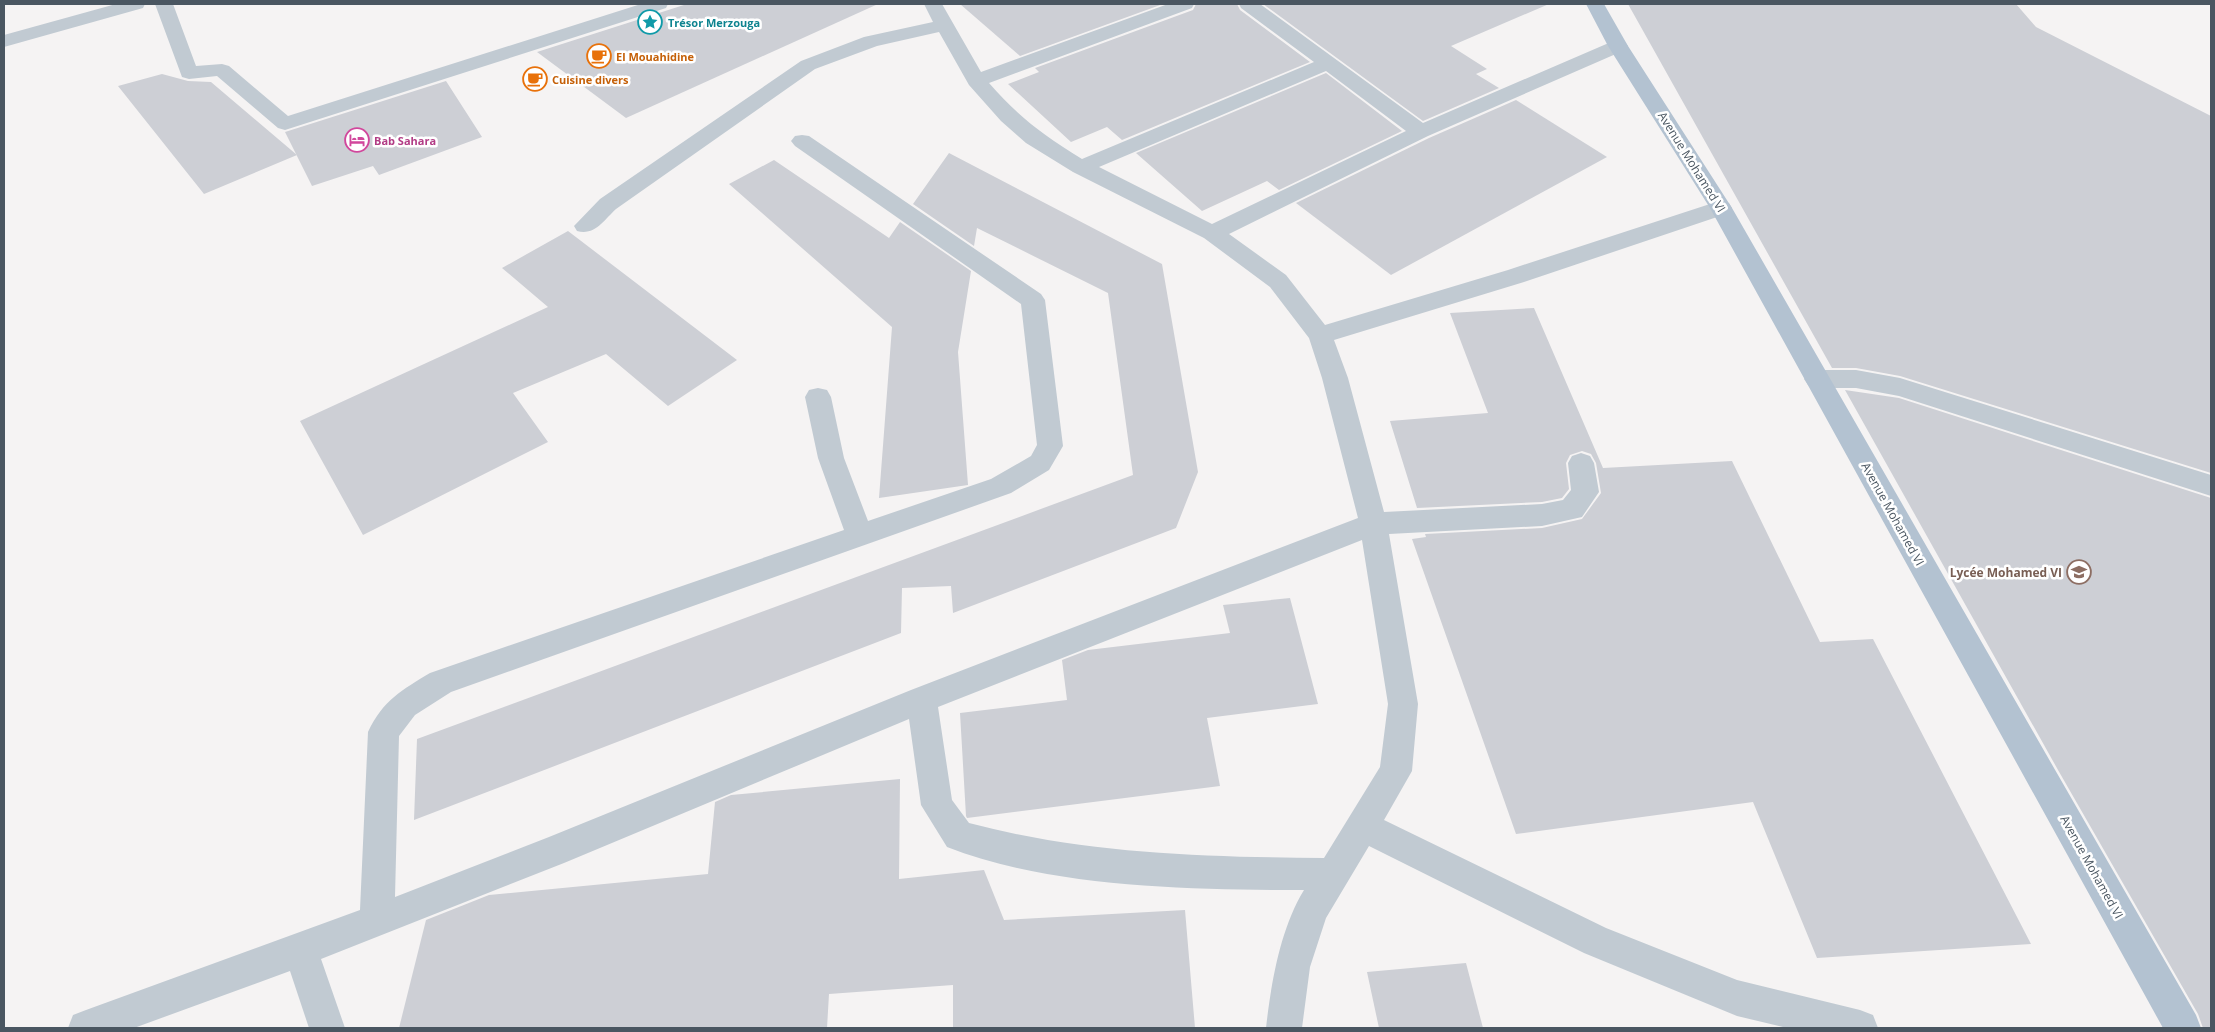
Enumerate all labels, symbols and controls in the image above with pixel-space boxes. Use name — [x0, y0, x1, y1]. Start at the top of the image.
place icon: Trésor Merzouga — [637, 9, 663, 35]
place label: Trésor Merzouga — [668, 15, 760, 30]
cafe icon: El Mouahidine — [586, 43, 612, 69]
place label: El Mouahidine — [616, 49, 695, 64]
cafe icon: Cuisine divers — [522, 66, 548, 92]
place label: Cuisine divers — [552, 72, 629, 87]
street label: Avenue Mohamed VI — [1654, 108, 1730, 216]
hotel icon: Bab Sahara — [344, 127, 370, 153]
place label: Bab Sahara — [374, 133, 436, 148]
street label: Avenue Mohamed VI — [1858, 459, 1928, 569]
school or university icon: Lycée Mohamed VI — [2066, 559, 2092, 585]
place label: Lycée Mohamed VI — [1950, 564, 2062, 581]
street label: Avenue Mohamed VI — [2057, 812, 2127, 922]

